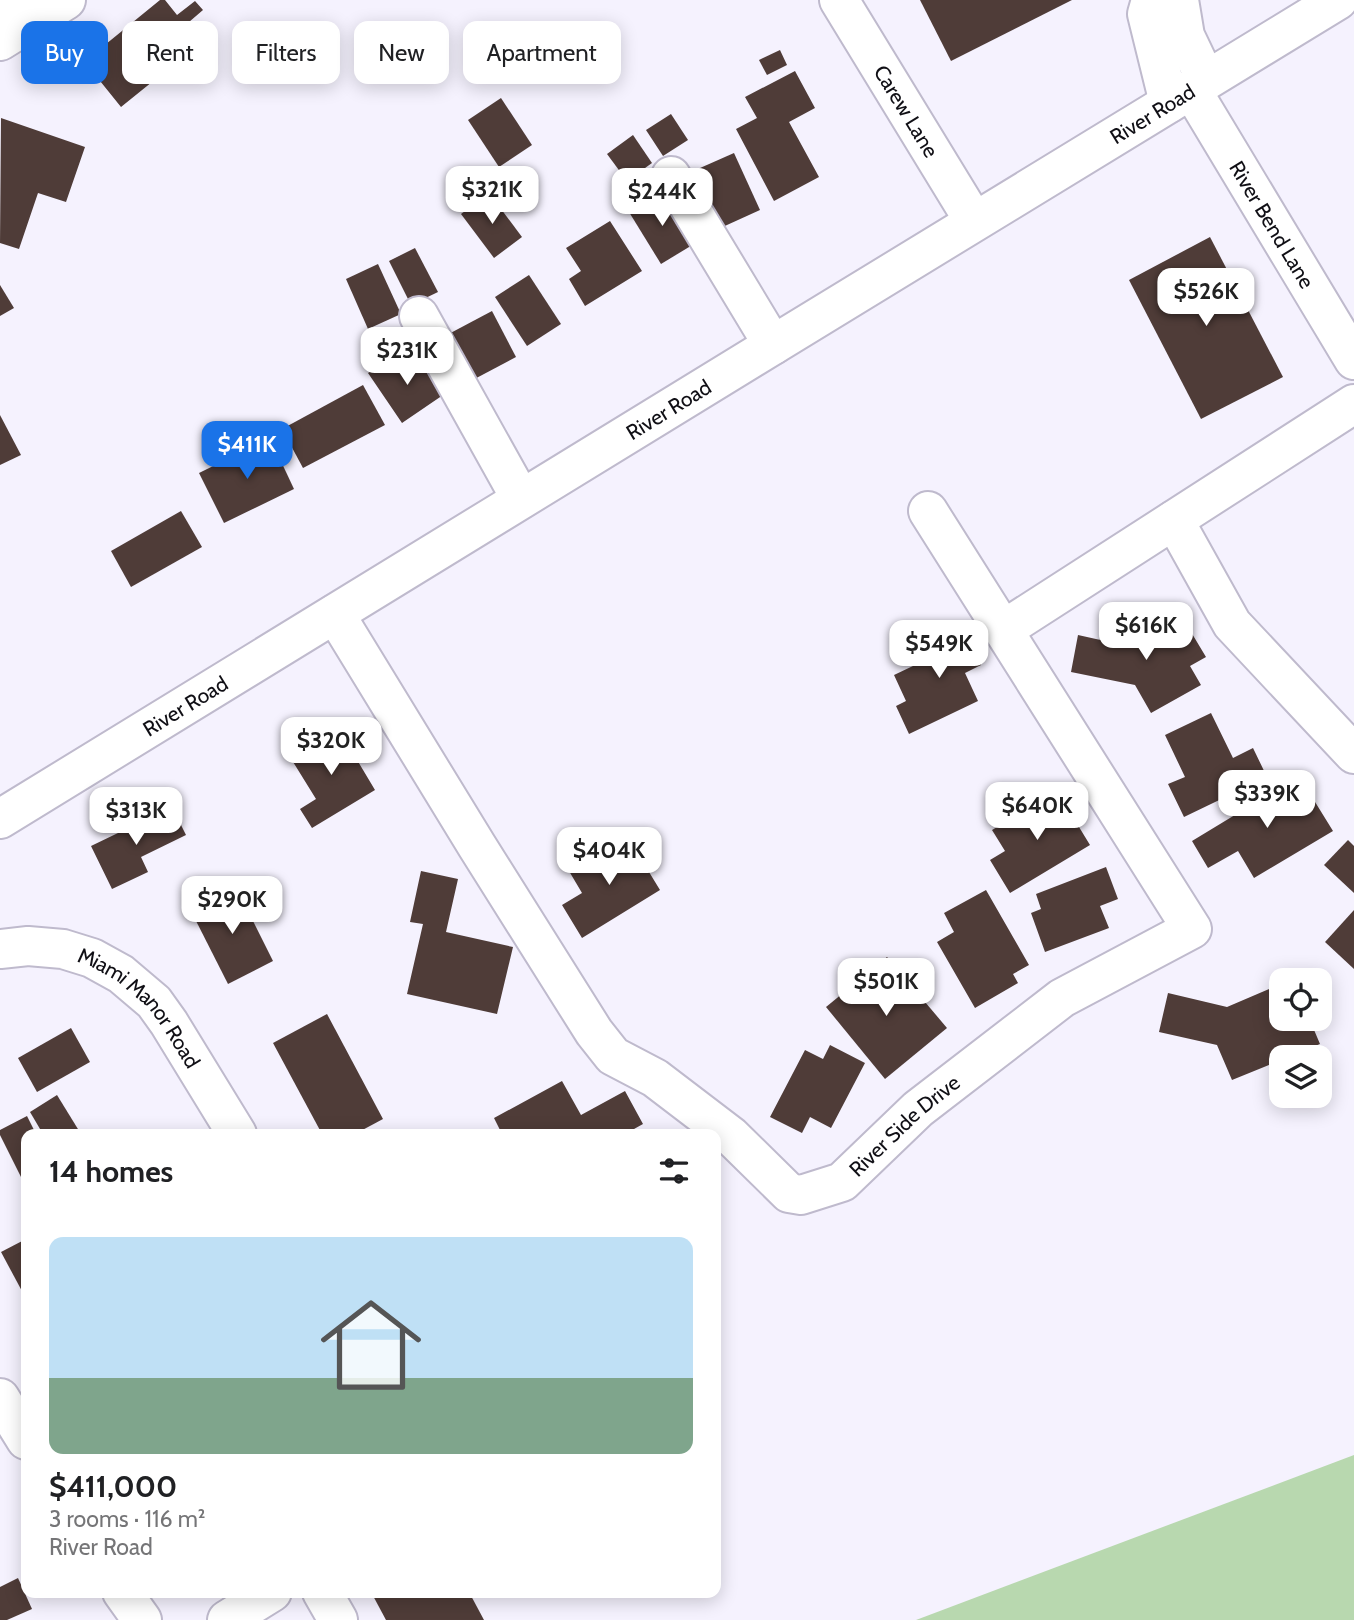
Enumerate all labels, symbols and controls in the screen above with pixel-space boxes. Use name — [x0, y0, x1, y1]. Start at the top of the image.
chip: Buy — [21, 21, 108, 84]
chip: Rent — [122, 21, 218, 84]
chip: Filters — [232, 21, 340, 84]
chip: New — [354, 21, 449, 84]
chip: Apartment — [463, 21, 621, 84]
street label: Carew Lane — [869, 60, 944, 162]
street label: River Road — [1105, 78, 1199, 149]
street label: River Bend Lane — [1225, 156, 1320, 293]
pin: $321K — [443, 166, 541, 226]
pin: $244K — [613, 168, 711, 228]
text: $321K — [462, 175, 522, 203]
text: $244K — [628, 177, 696, 205]
pin: $526K — [1157, 268, 1255, 328]
text: $526K — [1173, 277, 1239, 305]
pin: $231K — [358, 328, 456, 387]
text: $231K — [377, 336, 437, 364]
street label: River Road — [621, 374, 715, 445]
pin: $411K — [198, 421, 296, 481]
text: $411K — [218, 430, 276, 458]
pin: $616K — [1097, 602, 1195, 662]
text: $616K — [1115, 611, 1177, 639]
pin: $549K — [890, 620, 988, 680]
text: $549K — [905, 629, 973, 657]
street label: River Road — [138, 670, 232, 741]
pin: $320K — [282, 718, 380, 777]
text: $320K — [297, 726, 365, 754]
pin: $339K — [1218, 770, 1316, 830]
text: $339K — [1234, 779, 1300, 807]
pin: $640K — [988, 782, 1086, 842]
pin: $313K — [87, 788, 185, 847]
text: $640K — [1001, 791, 1073, 819]
text: $313K — [105, 796, 167, 824]
pin: $404K — [560, 828, 658, 887]
text: $404K — [573, 836, 645, 864]
pin: $290K — [183, 876, 281, 936]
text: $290K — [197, 885, 267, 913]
street label: Miami Manor Road — [75, 942, 206, 1072]
pin: $501K — [837, 958, 935, 1018]
text: $501K — [854, 967, 918, 995]
map controls — [1269, 968, 1332, 1108]
button: locate — [1269, 968, 1332, 1031]
button: layers — [1269, 1045, 1332, 1108]
street label: River Side Drive — [843, 1069, 964, 1181]
icon: filters — [655, 1152, 693, 1190]
text: 14 homes — [49, 1153, 173, 1190]
icon: home — [308, 1282, 434, 1408]
text: $411,000 — [49, 1468, 177, 1505]
text: 3 rooms · 116 m² — [49, 1505, 205, 1533]
text: River Road — [49, 1533, 153, 1561]

